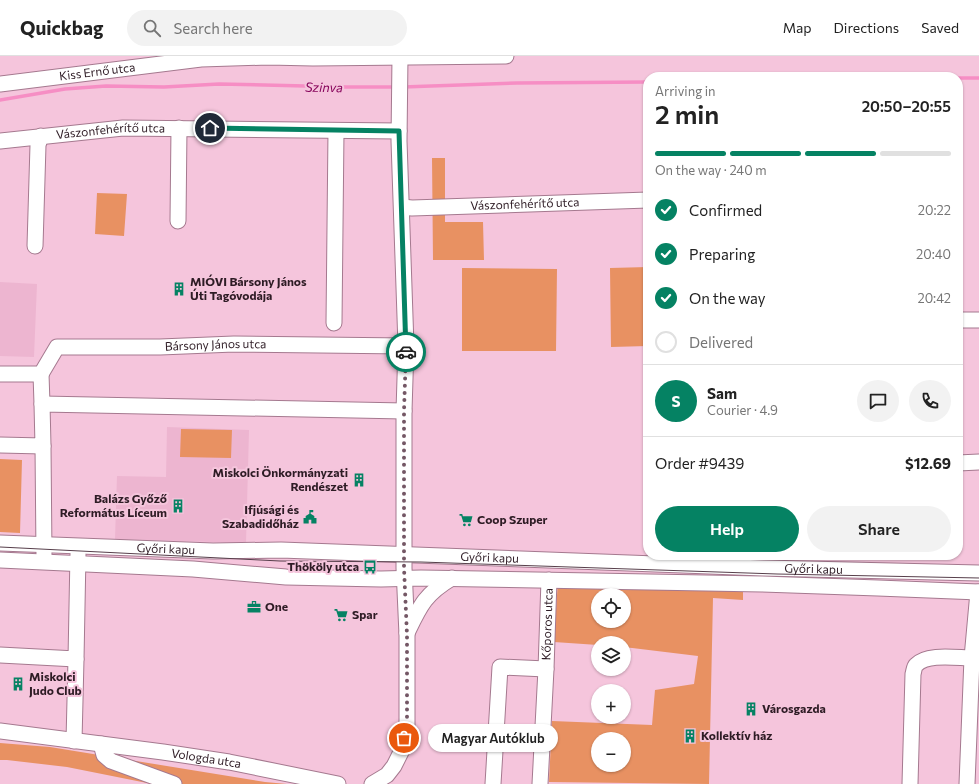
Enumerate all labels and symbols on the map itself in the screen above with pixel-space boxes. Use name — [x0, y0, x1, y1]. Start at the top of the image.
street label: Kiss Ernő utca — [58, 59, 136, 83]
water label: Szinva — [305, 79, 343, 95]
pin — [193, 111, 227, 145]
street label: Vászonfehérítő utca — [55, 120, 165, 141]
street label: Vászonfehérítő utca — [470, 194, 580, 212]
place label: MIÓVI Bársony János Úti Tagóvodája — [190, 274, 307, 302]
building icon: MIÓVI Bársony János Úti Tagóvodája — [171, 281, 187, 297]
courier — [386, 332, 426, 372]
street label: Bársony János utca — [164, 336, 267, 353]
place label: Miskolci Önkormányzati Rendészet — [213, 465, 348, 493]
building icon: Miskolci Önkormányzati Rendészet — [351, 472, 367, 488]
place label: Balázs Győző Református Líceum — [60, 491, 168, 519]
building icon: Balázs Győző Református Líceum — [170, 498, 186, 514]
place label: Ifjúsági és Szabadidőház — [222, 502, 299, 530]
public building icon: Ifjúsági és Szabadidőház — [302, 509, 318, 525]
supermarket icon: Coop Szuper — [458, 512, 474, 528]
place label: Coop Szuper — [477, 512, 548, 526]
street label: Győri kapu — [136, 540, 195, 556]
street label: Győri kapu — [460, 549, 519, 565]
place label: Thököly utca — [287, 559, 359, 573]
bus stop icon: Thököly utca — [362, 559, 378, 575]
street label: Győri kapu — [784, 560, 843, 576]
street label: Kőporos utca — [538, 588, 555, 661]
office icon: One — [246, 599, 262, 615]
place label: One — [265, 599, 288, 613]
supermarket icon: Spar — [333, 607, 349, 623]
place label: Spar — [352, 607, 378, 621]
place label: Miskolci Judo Club — [29, 669, 82, 698]
building icon: Miskolci Judo Club — [10, 676, 26, 692]
building icon: Városgazda — [743, 701, 759, 717]
place label: Városgazda — [762, 701, 826, 715]
pin — [387, 721, 421, 755]
callout: Magyar Autóklub — [428, 724, 558, 752]
building icon: Kollektív ház — [682, 728, 698, 744]
place label: Kollektív ház — [701, 728, 772, 742]
street label: Vologda utca — [170, 745, 243, 770]

